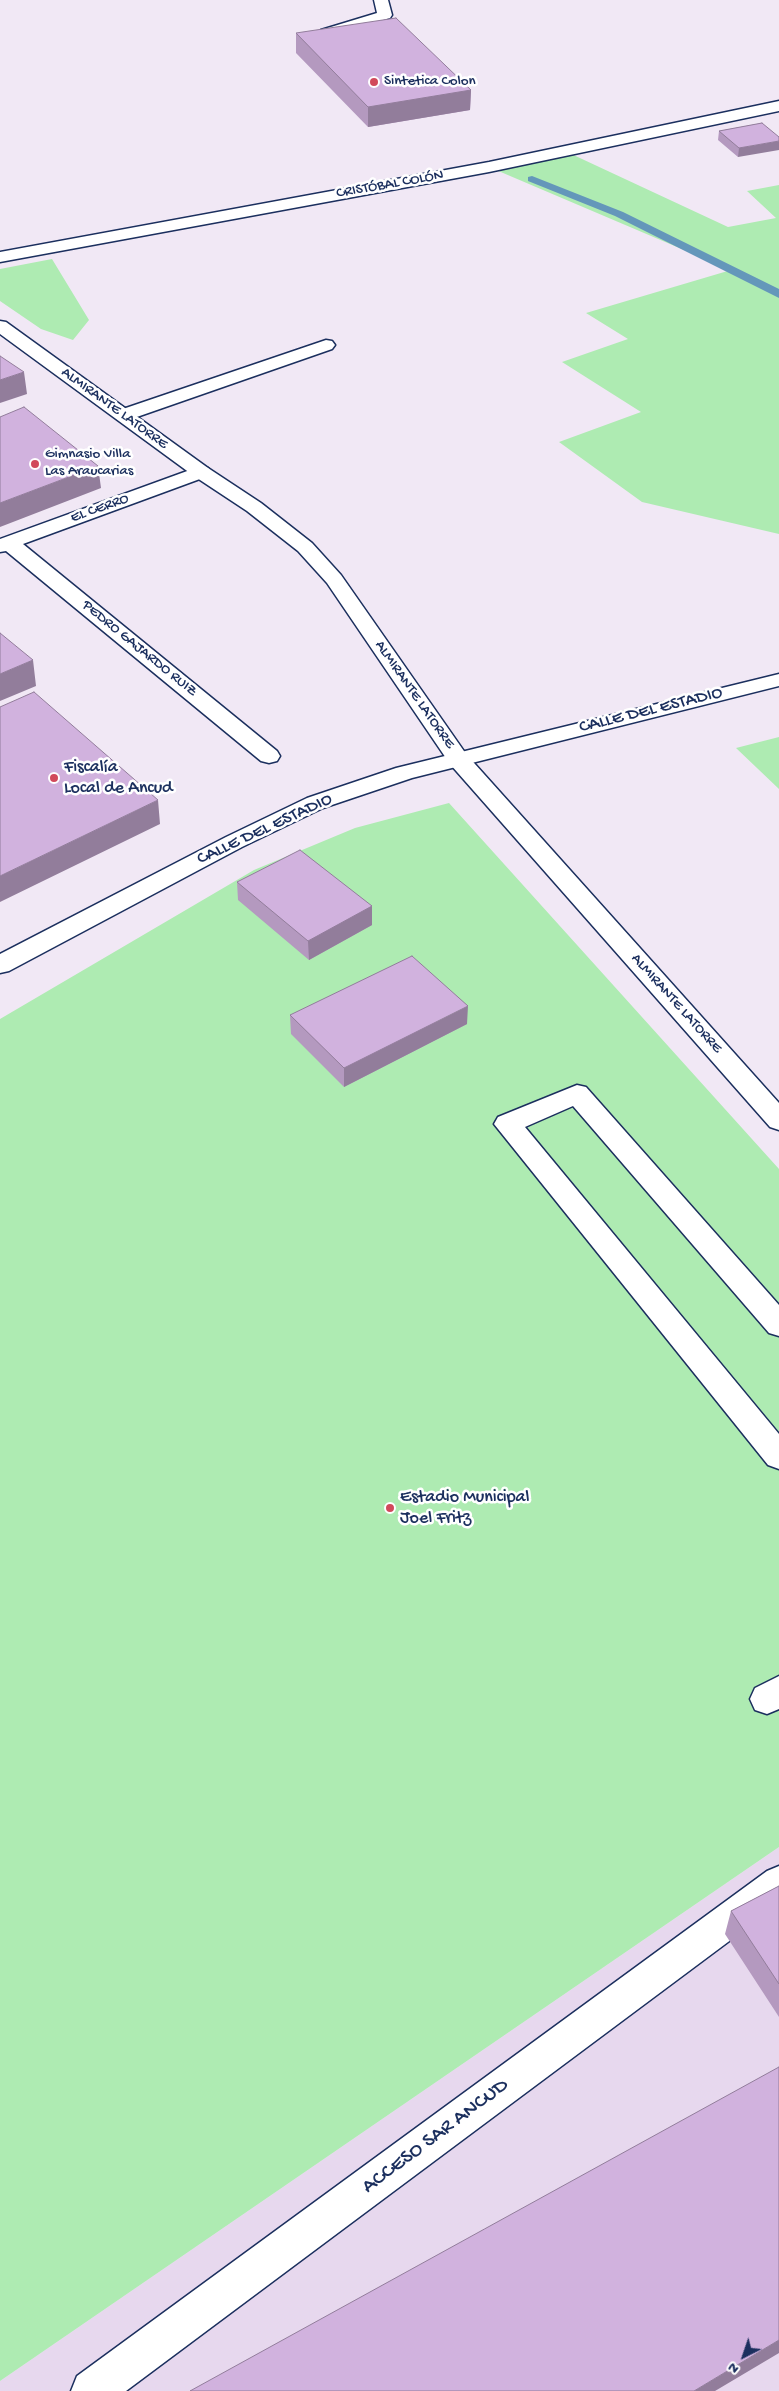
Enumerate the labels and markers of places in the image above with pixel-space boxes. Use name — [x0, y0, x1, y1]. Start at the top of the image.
place label: Sintetica Colon — [384, 73, 476, 91]
marker: Sintetica Colon — [368, 76, 380, 88]
place label: Gimnasio Villa Las Araucarias — [45, 446, 133, 481]
marker: Gimnasio Villa Las Araucarias — [29, 458, 41, 470]
place label: Fiscalía Local de Ancud — [64, 757, 173, 800]
marker: Fiscalía Local de Ancud — [48, 772, 60, 784]
place label: Estadio Municipal Joel Fritz — [400, 1487, 529, 1530]
marker: Estadio Municipal Joel Fritz — [384, 1502, 396, 1514]

